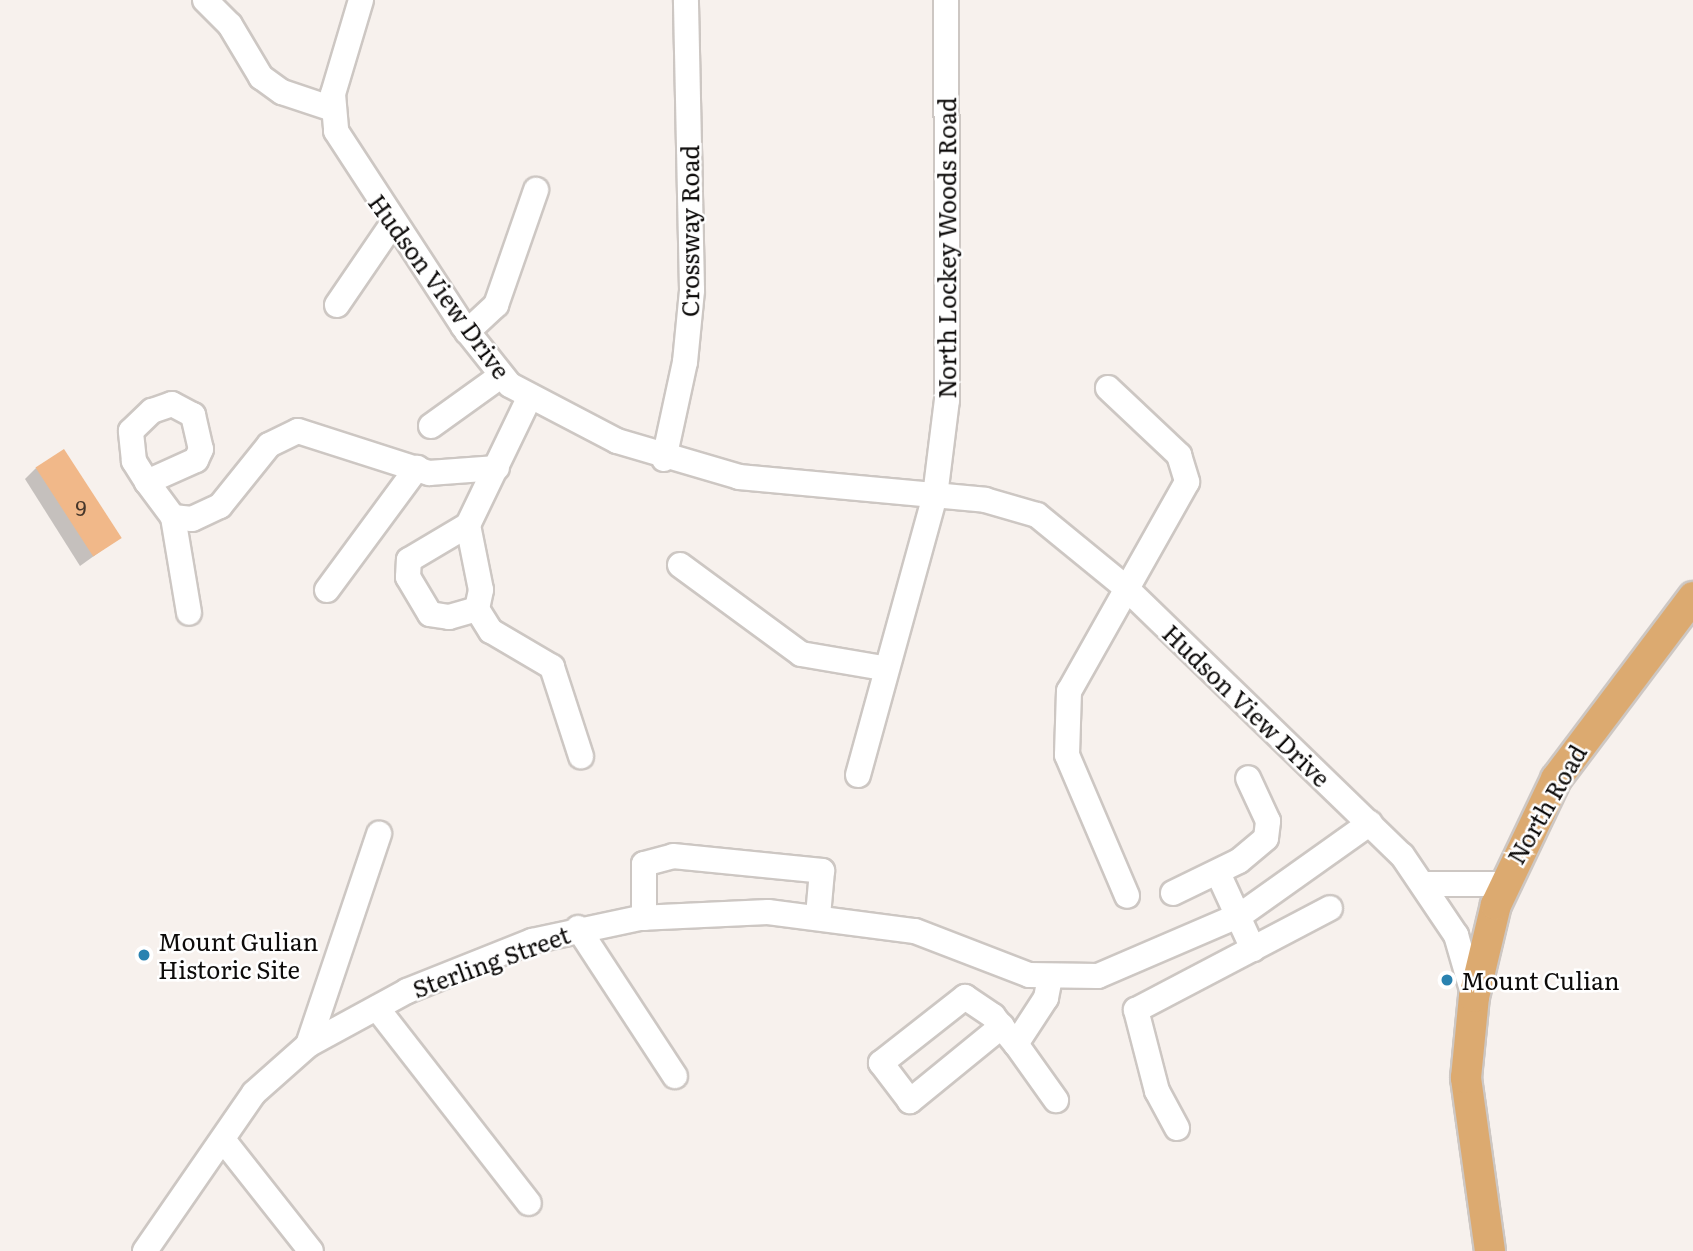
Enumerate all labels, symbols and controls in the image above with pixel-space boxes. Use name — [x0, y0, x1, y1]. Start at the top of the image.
street label: North Lockey Woods Road — [932, 97, 960, 399]
street label: Crossway Road — [675, 145, 703, 317]
street label: Hudson View Drive — [363, 188, 517, 384]
house number: 9 — [76, 494, 86, 520]
street label: Hudson View Drive — [1158, 618, 1336, 792]
street label: North Road — [1500, 739, 1592, 869]
street label: Sterling Street — [408, 919, 574, 1003]
place label: Mount Gulian Historic Site — [158, 927, 318, 983]
marker: Mount Gulian Historic Site — [136, 947, 152, 963]
place label: Mount Culian — [1461, 966, 1620, 994]
marker: Mount Culian — [1439, 972, 1455, 988]

